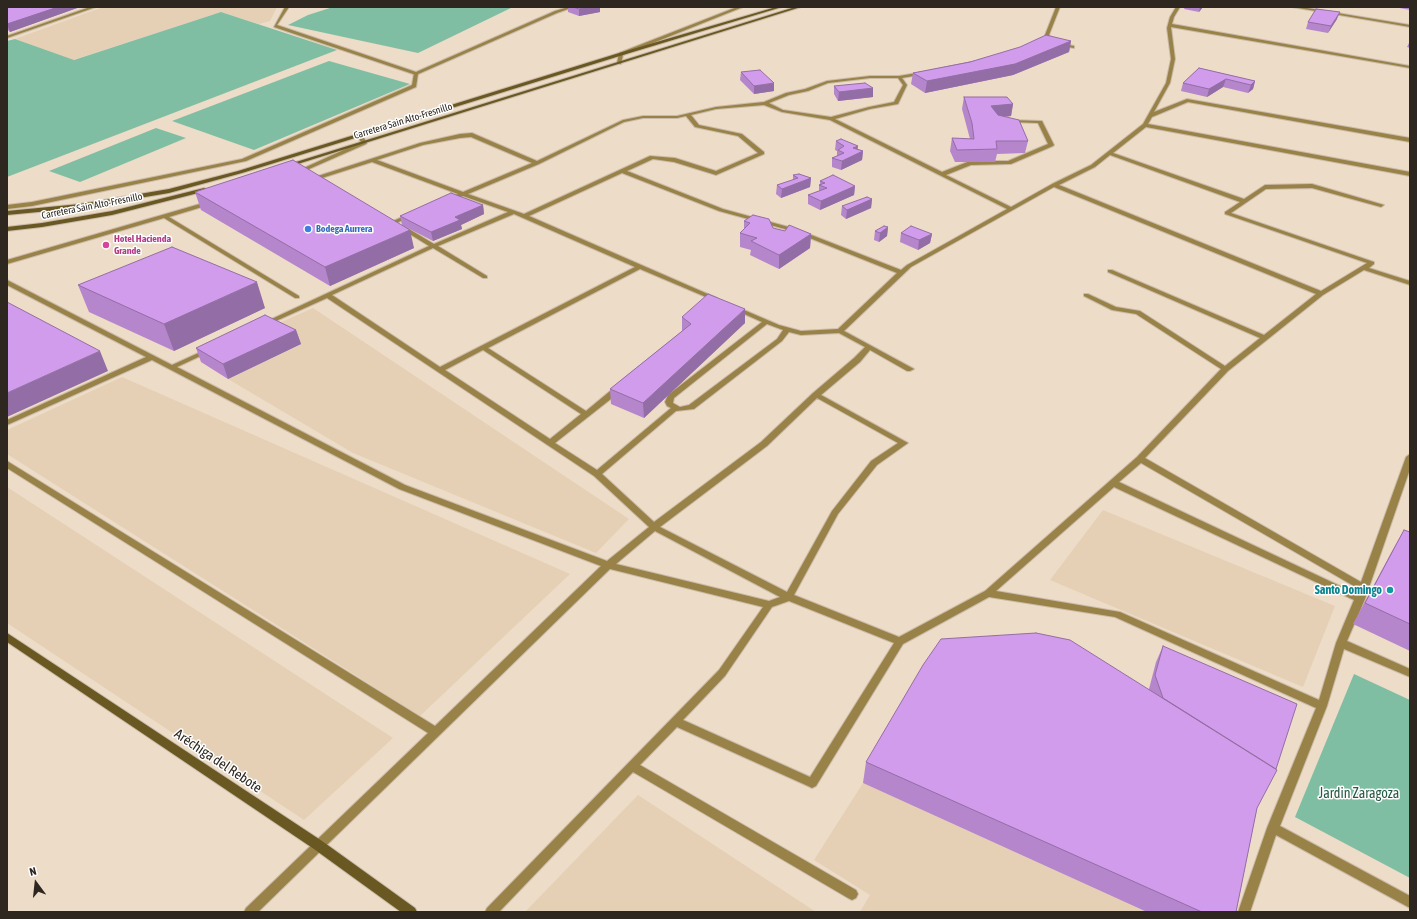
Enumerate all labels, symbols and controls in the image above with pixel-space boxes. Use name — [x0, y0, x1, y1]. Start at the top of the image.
street label: Carretera Sain Alto-Fresnillo — [352, 100, 454, 142]
street label: Carretera Sain Alto-Fresnillo — [41, 190, 143, 222]
place label: Bodega Aurrera — [316, 223, 372, 235]
marker: Bodega Aurrera — [303, 224, 313, 234]
place label: Hotel Hacienda Grande — [114, 233, 171, 256]
marker: Hotel Hacienda Grande — [101, 240, 111, 250]
place label: Santo Domingo — [1315, 583, 1382, 597]
marker: Santo Domingo — [1385, 585, 1395, 595]
street label: Aréchiga del Rebote — [171, 725, 265, 797]
park label: Jardin Zaragoza — [1319, 786, 1399, 802]
north arrow — [16, 863, 56, 903]
text: N — [28, 865, 38, 878]

